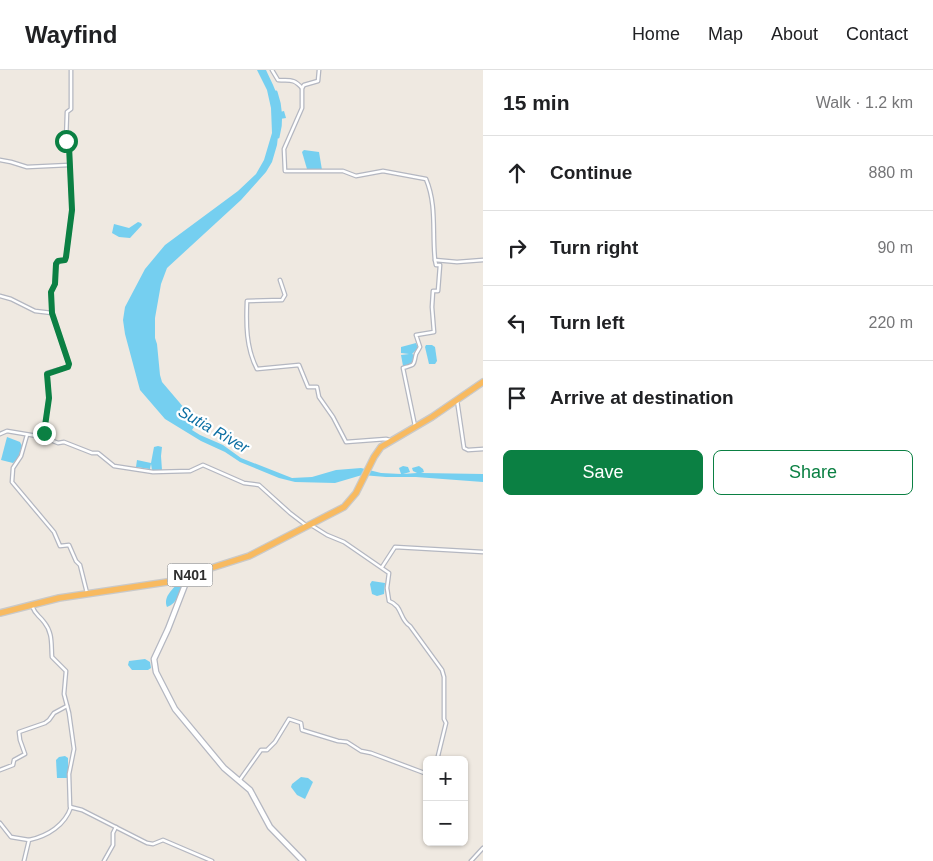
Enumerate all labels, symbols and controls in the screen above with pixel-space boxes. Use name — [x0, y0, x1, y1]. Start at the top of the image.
text: Wayfind — [25, 21, 117, 48]
text: Home — [632, 24, 680, 44]
text: Map — [708, 24, 743, 44]
text: About — [771, 24, 818, 44]
text: Contact — [846, 24, 908, 44]
text: 15 min — [503, 91, 570, 114]
text: Walk · 1.2 km — [816, 94, 913, 111]
route start — [55, 130, 78, 153]
icon: ahead — [503, 159, 531, 187]
text: Continue — [550, 162, 632, 183]
text: 880 m — [869, 164, 913, 181]
icon: right — [503, 234, 531, 262]
text: Turn right — [550, 237, 638, 258]
text: 90 m — [877, 239, 913, 256]
icon: left — [503, 309, 531, 337]
text: Turn left — [550, 312, 625, 333]
text: 220 m — [869, 314, 913, 331]
icon: arrive — [503, 384, 531, 412]
text: Arrive at destination — [550, 387, 734, 408]
water label: Sutia River — [176, 403, 252, 457]
route end — [33, 422, 56, 445]
button: Save — [503, 450, 703, 495]
button: Share — [713, 450, 913, 495]
road number: N401 — [168, 564, 212, 586]
map controls — [423, 756, 468, 846]
button: + — [423, 756, 468, 801]
button: − — [423, 801, 468, 846]

